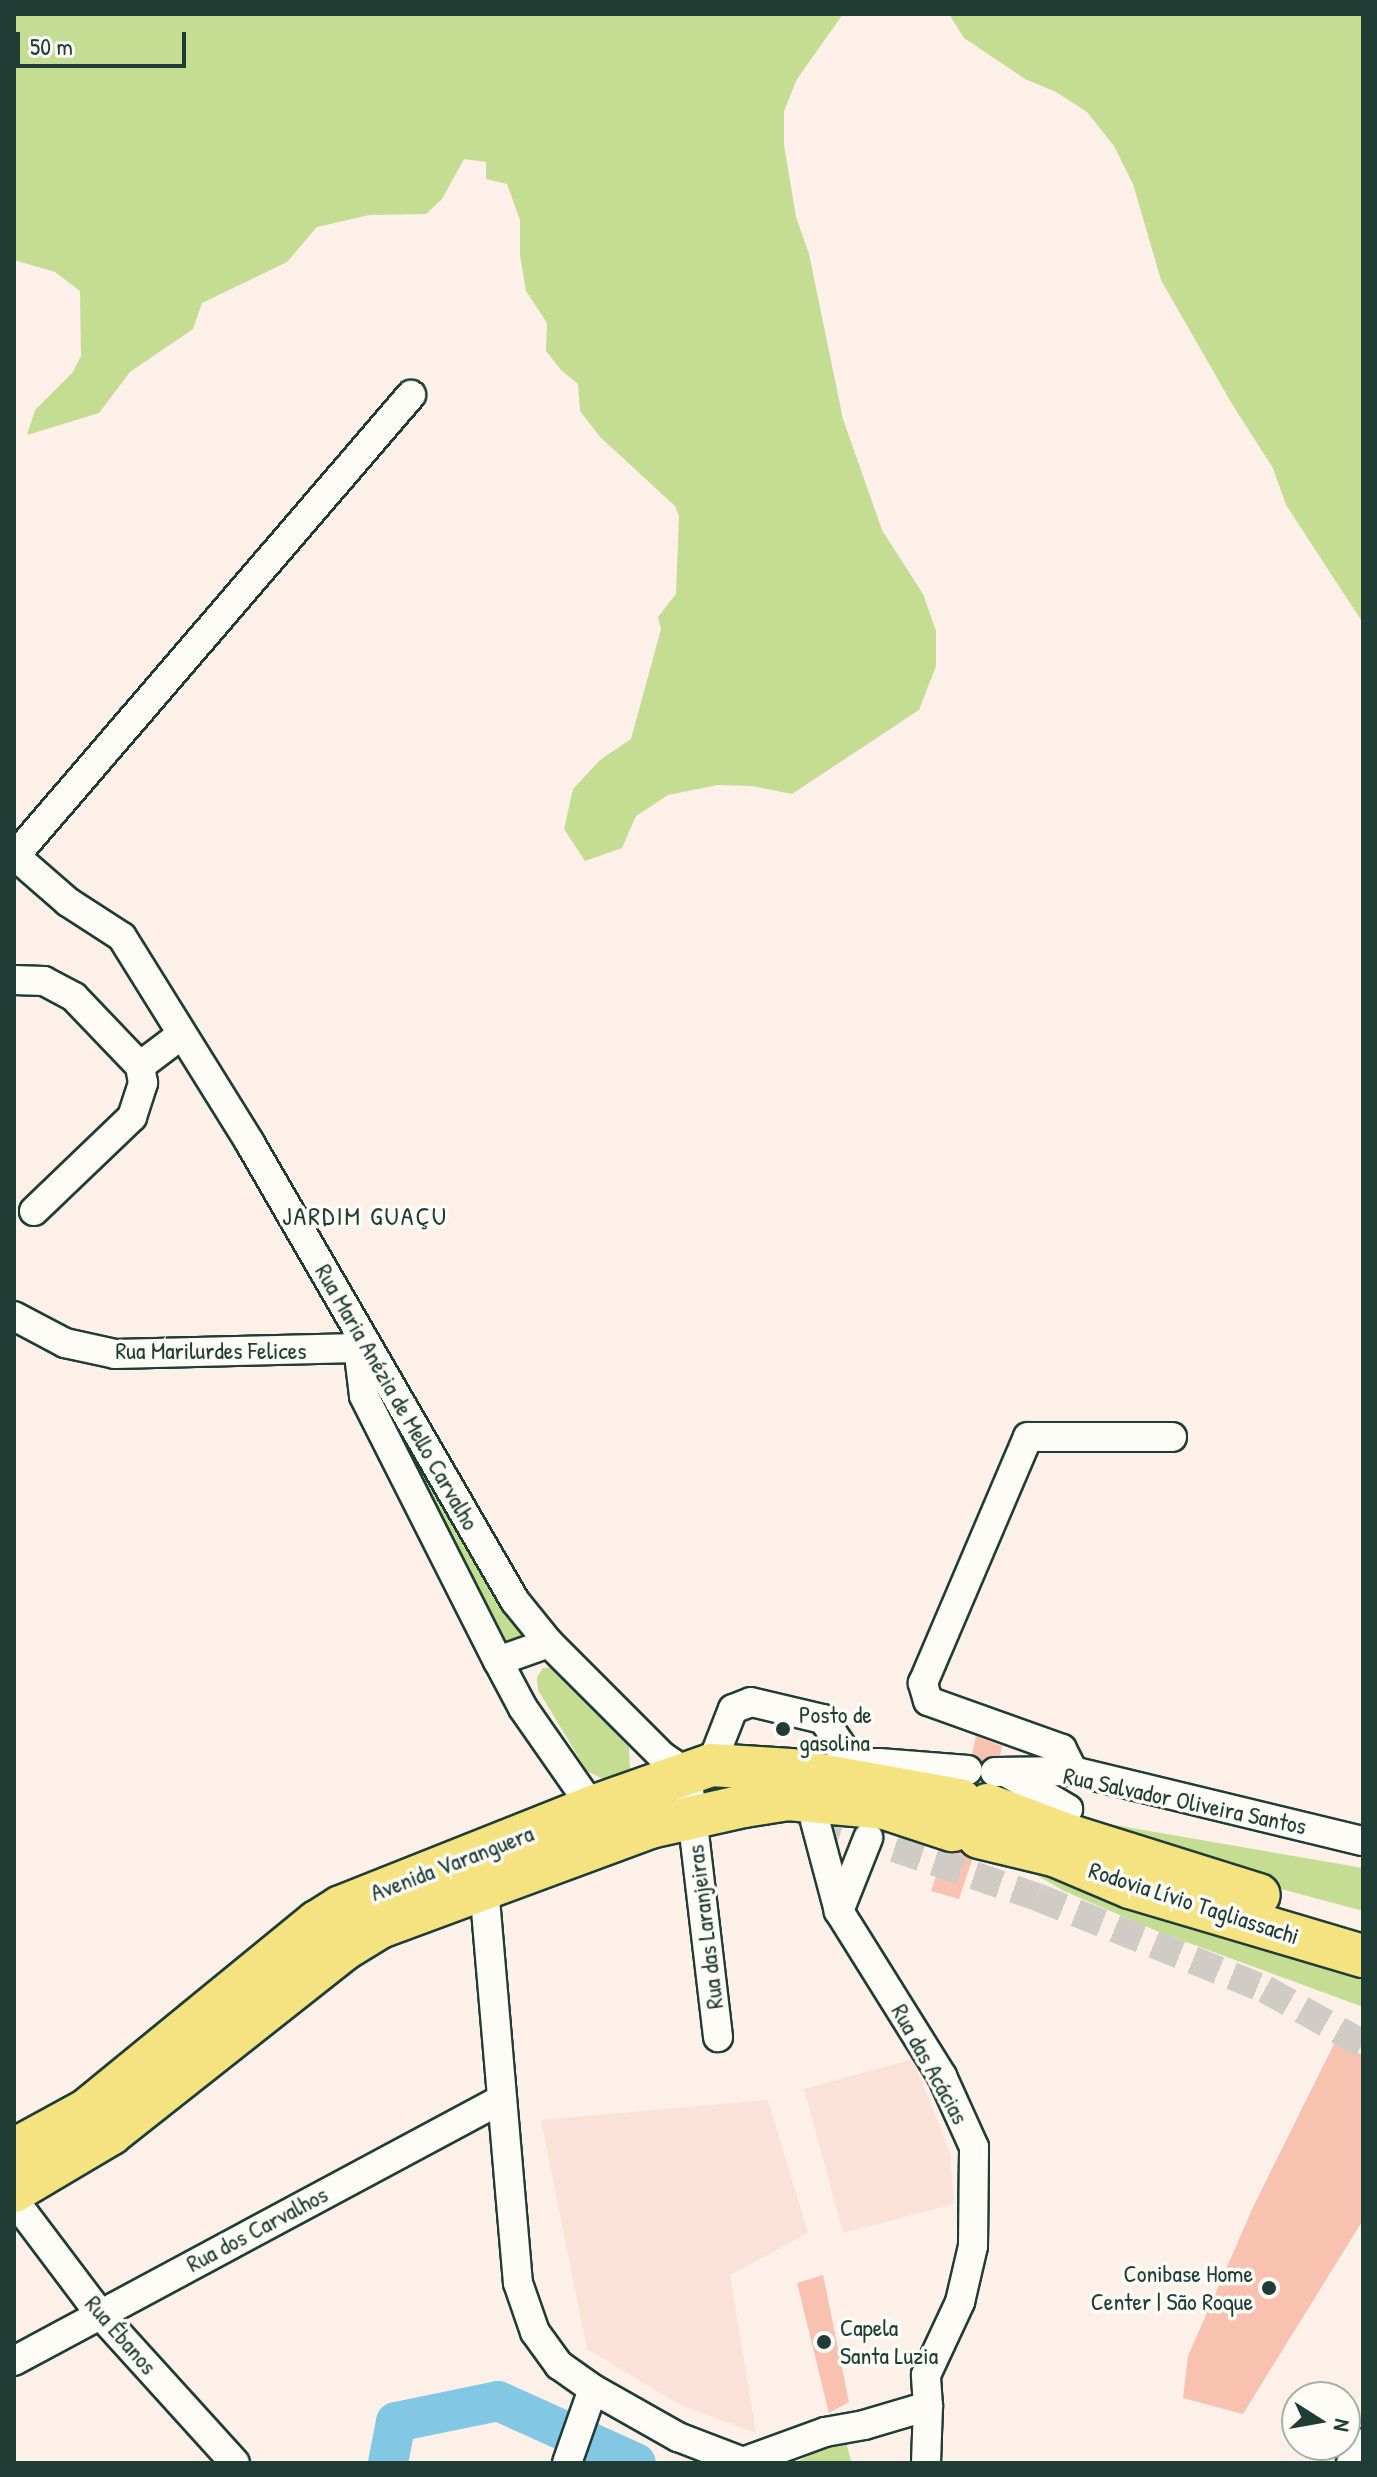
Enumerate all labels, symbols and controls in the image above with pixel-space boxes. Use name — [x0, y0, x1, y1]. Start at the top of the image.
scale bar — [20, 16, 190, 66]
text: 50 m — [30, 30, 73, 62]
district label: JARDIM GUAÇU — [282, 1200, 448, 1232]
street label: Rua Maria Anézia de Mello Carvalho — [309, 1259, 485, 1535]
street label: Rua Marilurdes Felices — [115, 1337, 307, 1365]
place label: Posto de gasolina — [799, 1701, 872, 1757]
marker: Posto de gasolina — [774, 1720, 792, 1738]
street label: Rua Salvador Oliveira Santos — [1061, 1761, 1309, 1841]
street label: Avenida Varanguera — [366, 1819, 538, 1907]
street label: Rua das Laranjeiras — [681, 1843, 729, 2011]
street label: Rodovia Lívio Tagliassachi — [1085, 1855, 1303, 1951]
street label: Rua das Acácias — [885, 1999, 975, 2129]
street label: Rua dos Carvalhos — [182, 2180, 332, 2278]
place label: Conibase Home Center | São Roque — [1091, 2260, 1253, 2316]
marker: Conibase Home Center | São Roque — [1260, 2279, 1278, 2297]
street label: Rua Ébanos — [79, 2290, 163, 2380]
place label: Capela Santa Luzia — [840, 2314, 938, 2370]
marker: Capela Santa Luzia — [815, 2333, 833, 2351]
north arrow — [1281, 2381, 1361, 2461]
text: N — [1327, 2417, 1358, 2434]

